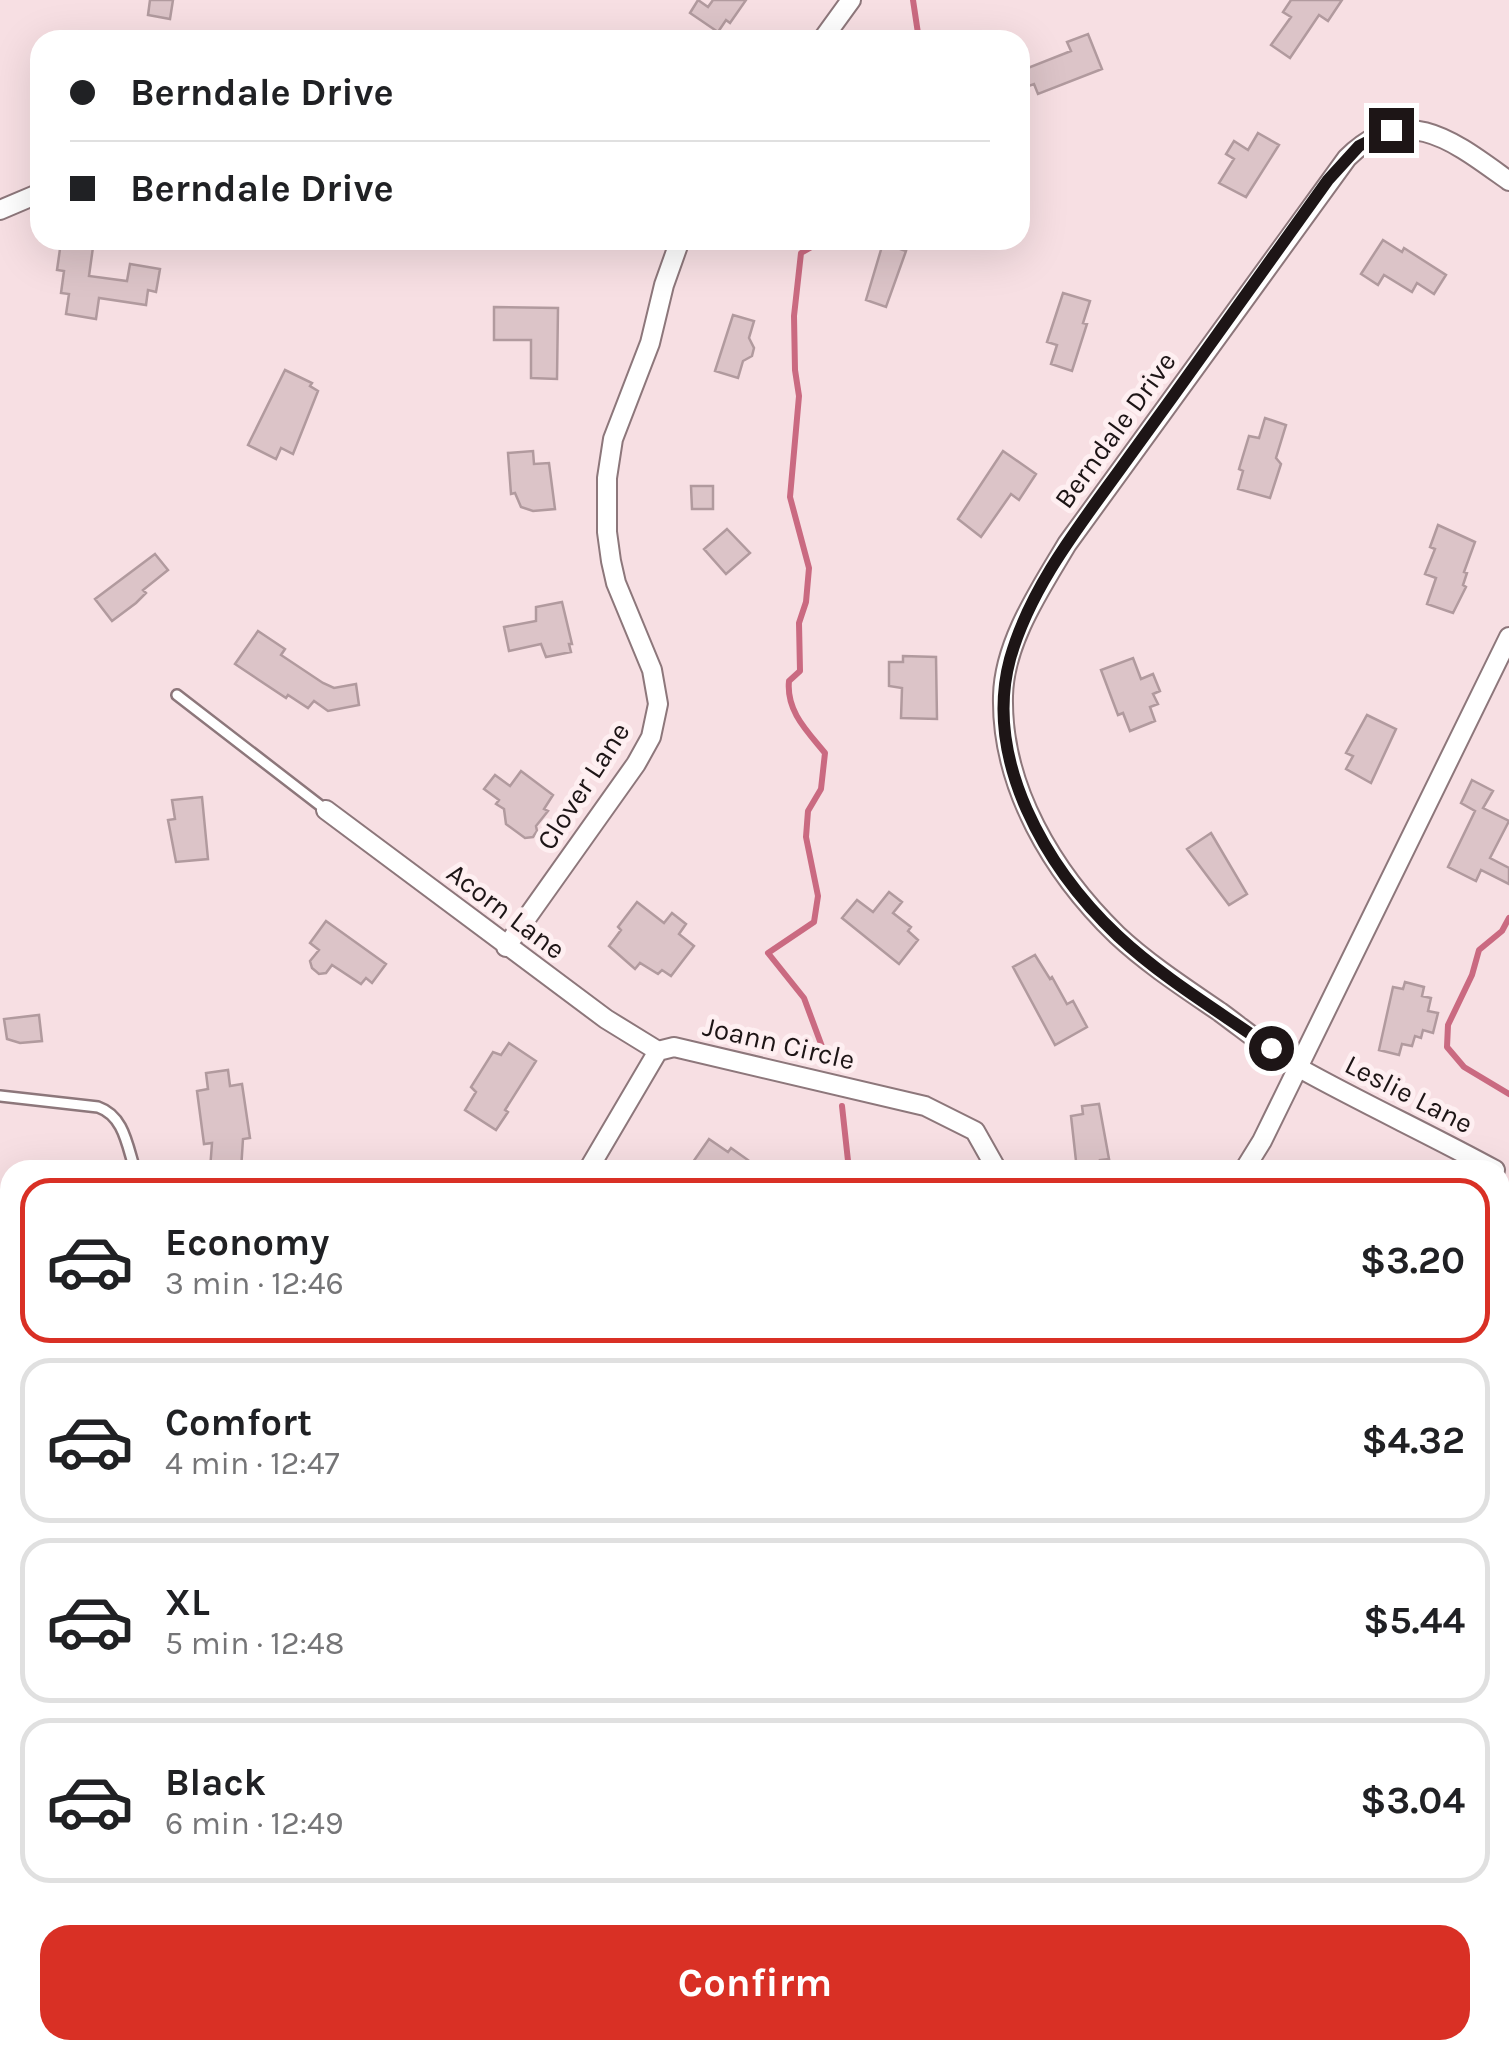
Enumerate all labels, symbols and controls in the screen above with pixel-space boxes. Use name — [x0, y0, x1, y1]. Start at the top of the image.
text: Berndale Drive — [130, 70, 394, 115]
route end — [1369, 108, 1414, 153]
text: Berndale Drive — [130, 166, 394, 211]
street label: Berndale Drive — [1047, 345, 1183, 515]
street label: Clover Lane — [530, 716, 636, 856]
street label: Acorn Lane — [440, 856, 572, 966]
street label: Joann Circle — [700, 1010, 858, 1076]
route start — [1249, 1026, 1294, 1071]
street label: Leslie Lane — [1340, 1048, 1478, 1140]
icon: car — [45, 1216, 135, 1306]
text: Economy — [165, 1220, 329, 1265]
text: $3.20 — [1360, 1238, 1465, 1283]
text: 3 min · 12:46 — [165, 1265, 344, 1302]
icon: car — [45, 1396, 135, 1486]
text: Comfort — [165, 1400, 312, 1445]
text: $4.32 — [1361, 1418, 1465, 1463]
text: 4 min · 12:47 — [165, 1445, 340, 1482]
icon: car — [45, 1576, 135, 1666]
text: XL — [165, 1580, 210, 1625]
text: $5.44 — [1363, 1598, 1465, 1643]
text: 5 min · 12:48 — [165, 1625, 344, 1662]
icon: car — [45, 1756, 135, 1846]
text: Black — [165, 1760, 266, 1805]
text: $3.04 — [1360, 1778, 1465, 1823]
text: 6 min · 12:49 — [165, 1805, 344, 1842]
button: Confirm — [40, 1925, 1470, 2040]

